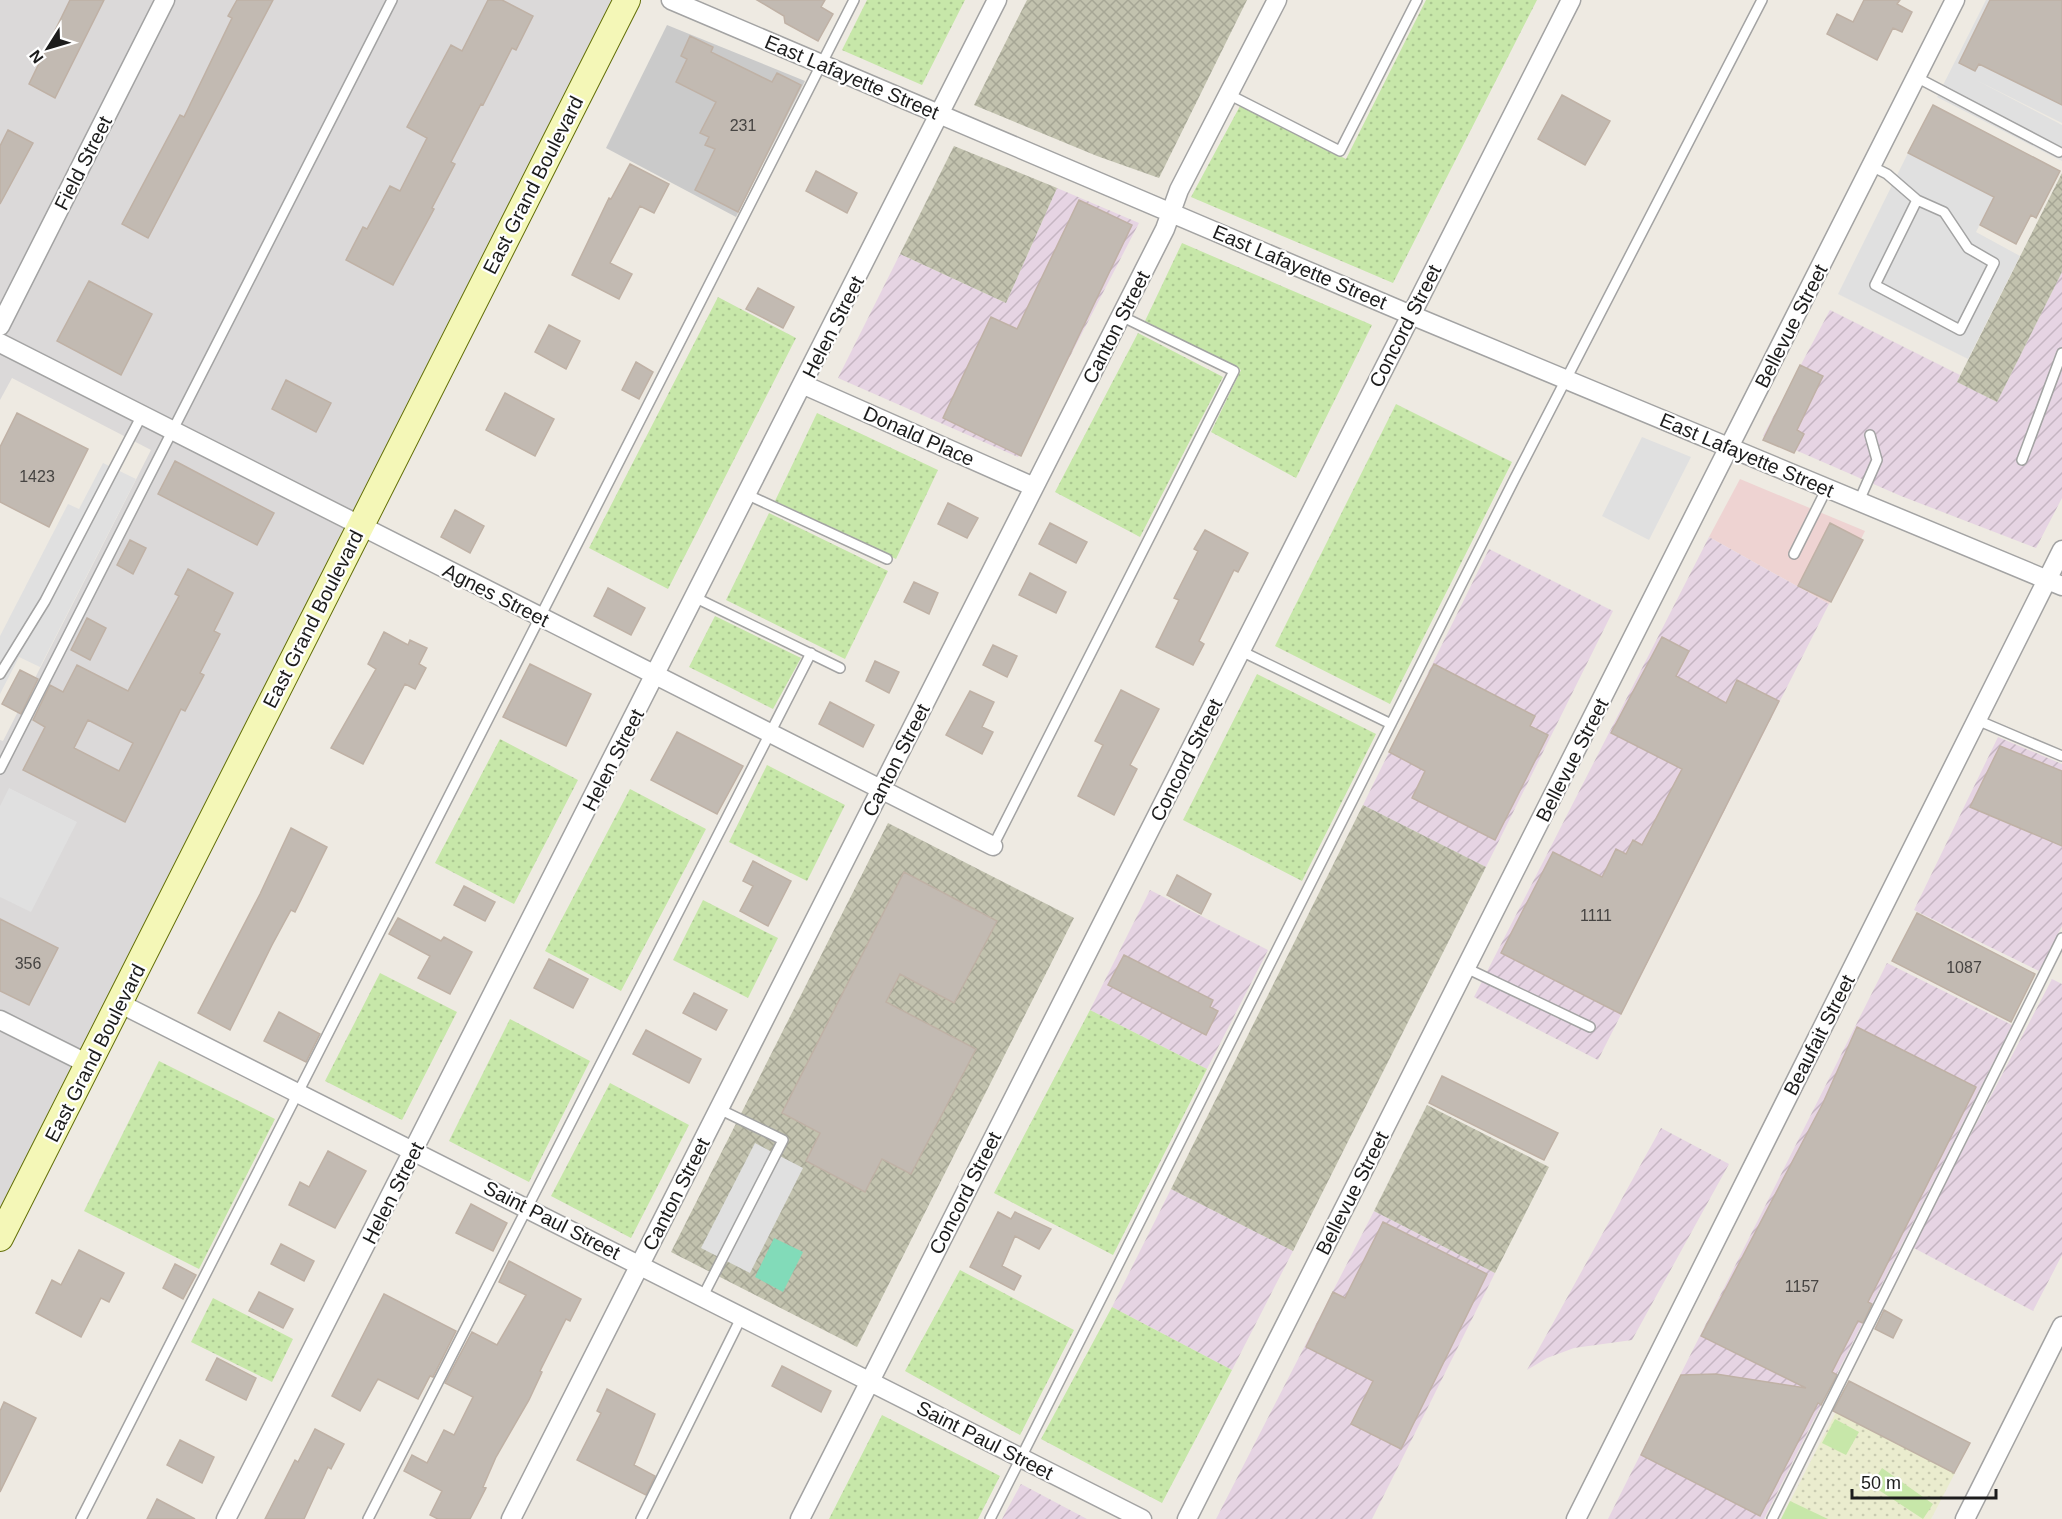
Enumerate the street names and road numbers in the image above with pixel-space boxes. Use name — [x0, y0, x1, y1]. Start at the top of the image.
street label: East Lafayette Street — [762, 30, 943, 124]
street label: East Grand Boulevard — [479, 92, 587, 278]
street label: Field Street — [50, 112, 116, 214]
street label: East Lafayette Street — [1210, 220, 1391, 314]
street label: Bellevue Street — [1750, 260, 1832, 391]
street label: Concord Street — [1365, 261, 1446, 391]
street label: Canton Street — [1078, 267, 1154, 387]
street label: Helen Street — [798, 272, 868, 382]
street label: Donald Place — [860, 402, 978, 470]
street label: East Lafayette Street — [1657, 408, 1838, 502]
street label: East Grand Boulevard — [259, 526, 367, 712]
street label: Agnes Street — [439, 559, 553, 631]
street label: Bellevue Street — [1531, 694, 1613, 825]
street label: Concord Street — [1146, 695, 1227, 825]
street label: Canton Street — [858, 700, 934, 820]
street label: Helen Street — [578, 705, 648, 815]
street label: East Grand Boulevard — [41, 960, 149, 1146]
street label: Beaufait Street — [1779, 971, 1859, 1099]
street label: Bellevue Street — [1311, 1127, 1393, 1258]
street label: Concord Street — [925, 1128, 1006, 1258]
street label: Canton Street — [638, 1134, 714, 1254]
street label: Helen Street — [358, 1138, 428, 1248]
street label: Saint Paul Street — [480, 1176, 624, 1264]
street label: Saint Paul Street — [913, 1396, 1057, 1484]

